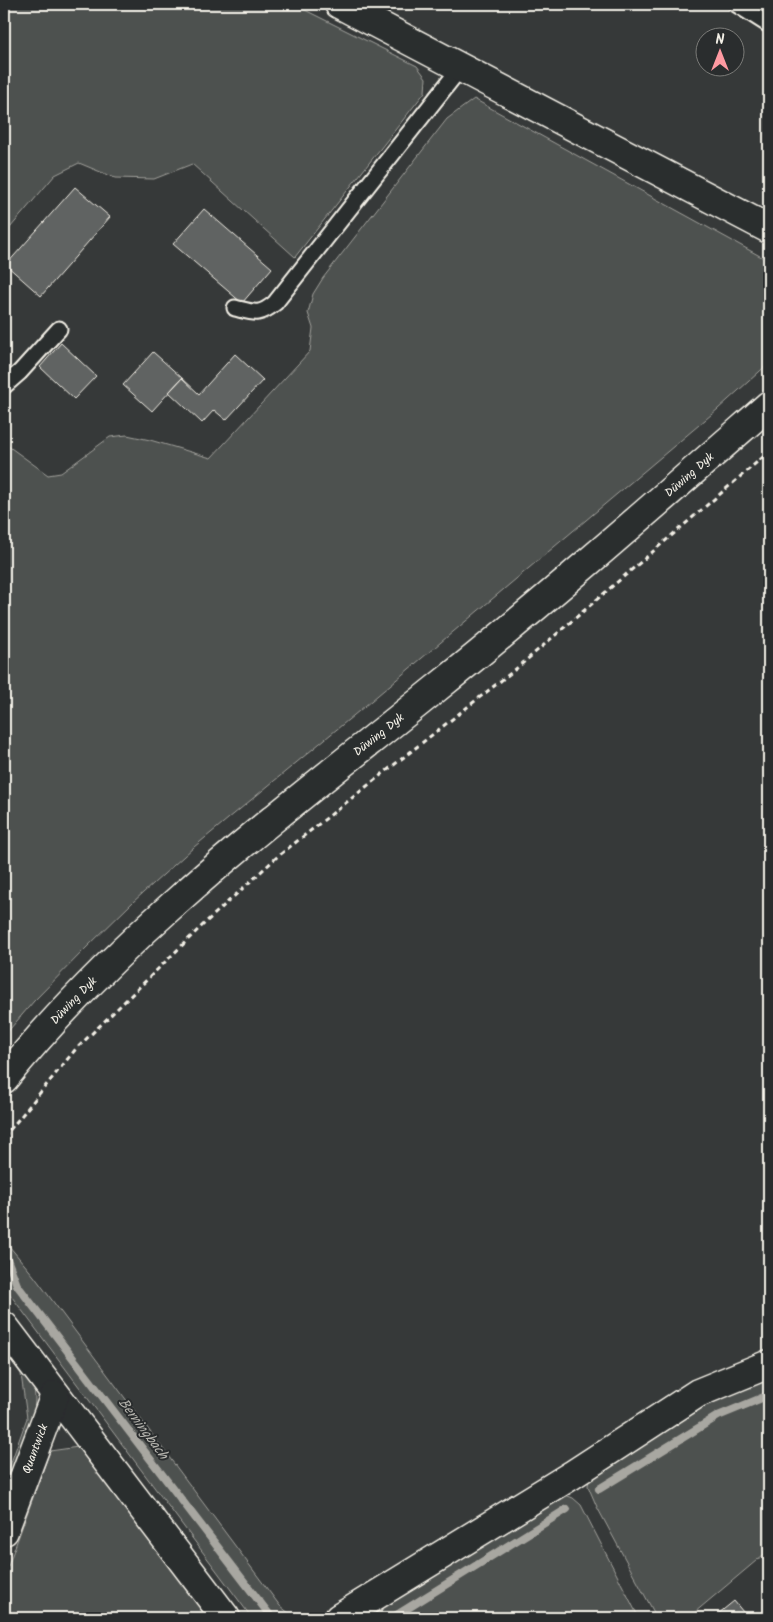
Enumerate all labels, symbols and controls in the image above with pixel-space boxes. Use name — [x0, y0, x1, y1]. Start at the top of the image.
north arrow — [696, 28, 746, 78]
text: N — [716, 29, 725, 51]
street label: Düwing Dyk — [660, 448, 718, 502]
street label: Düwing Dyk — [349, 708, 408, 761]
street label: Düwing Dyk — [46, 972, 101, 1029]
water label: Berningbach — [112, 1393, 174, 1466]
street label: Quantwick — [17, 1421, 53, 1476]

